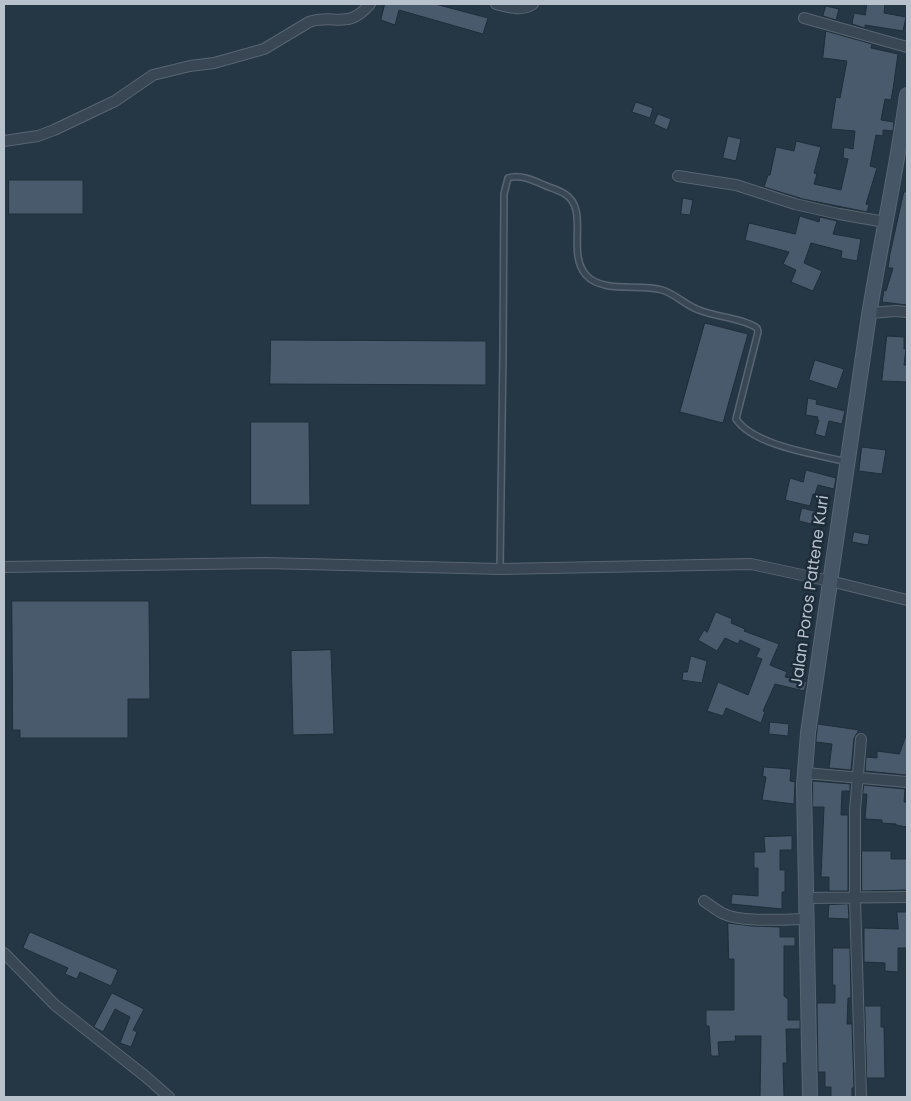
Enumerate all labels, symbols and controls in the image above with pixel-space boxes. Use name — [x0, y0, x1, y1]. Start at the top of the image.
street label: Jalan Poros Pattene Kuri — [788, 494, 834, 688]

